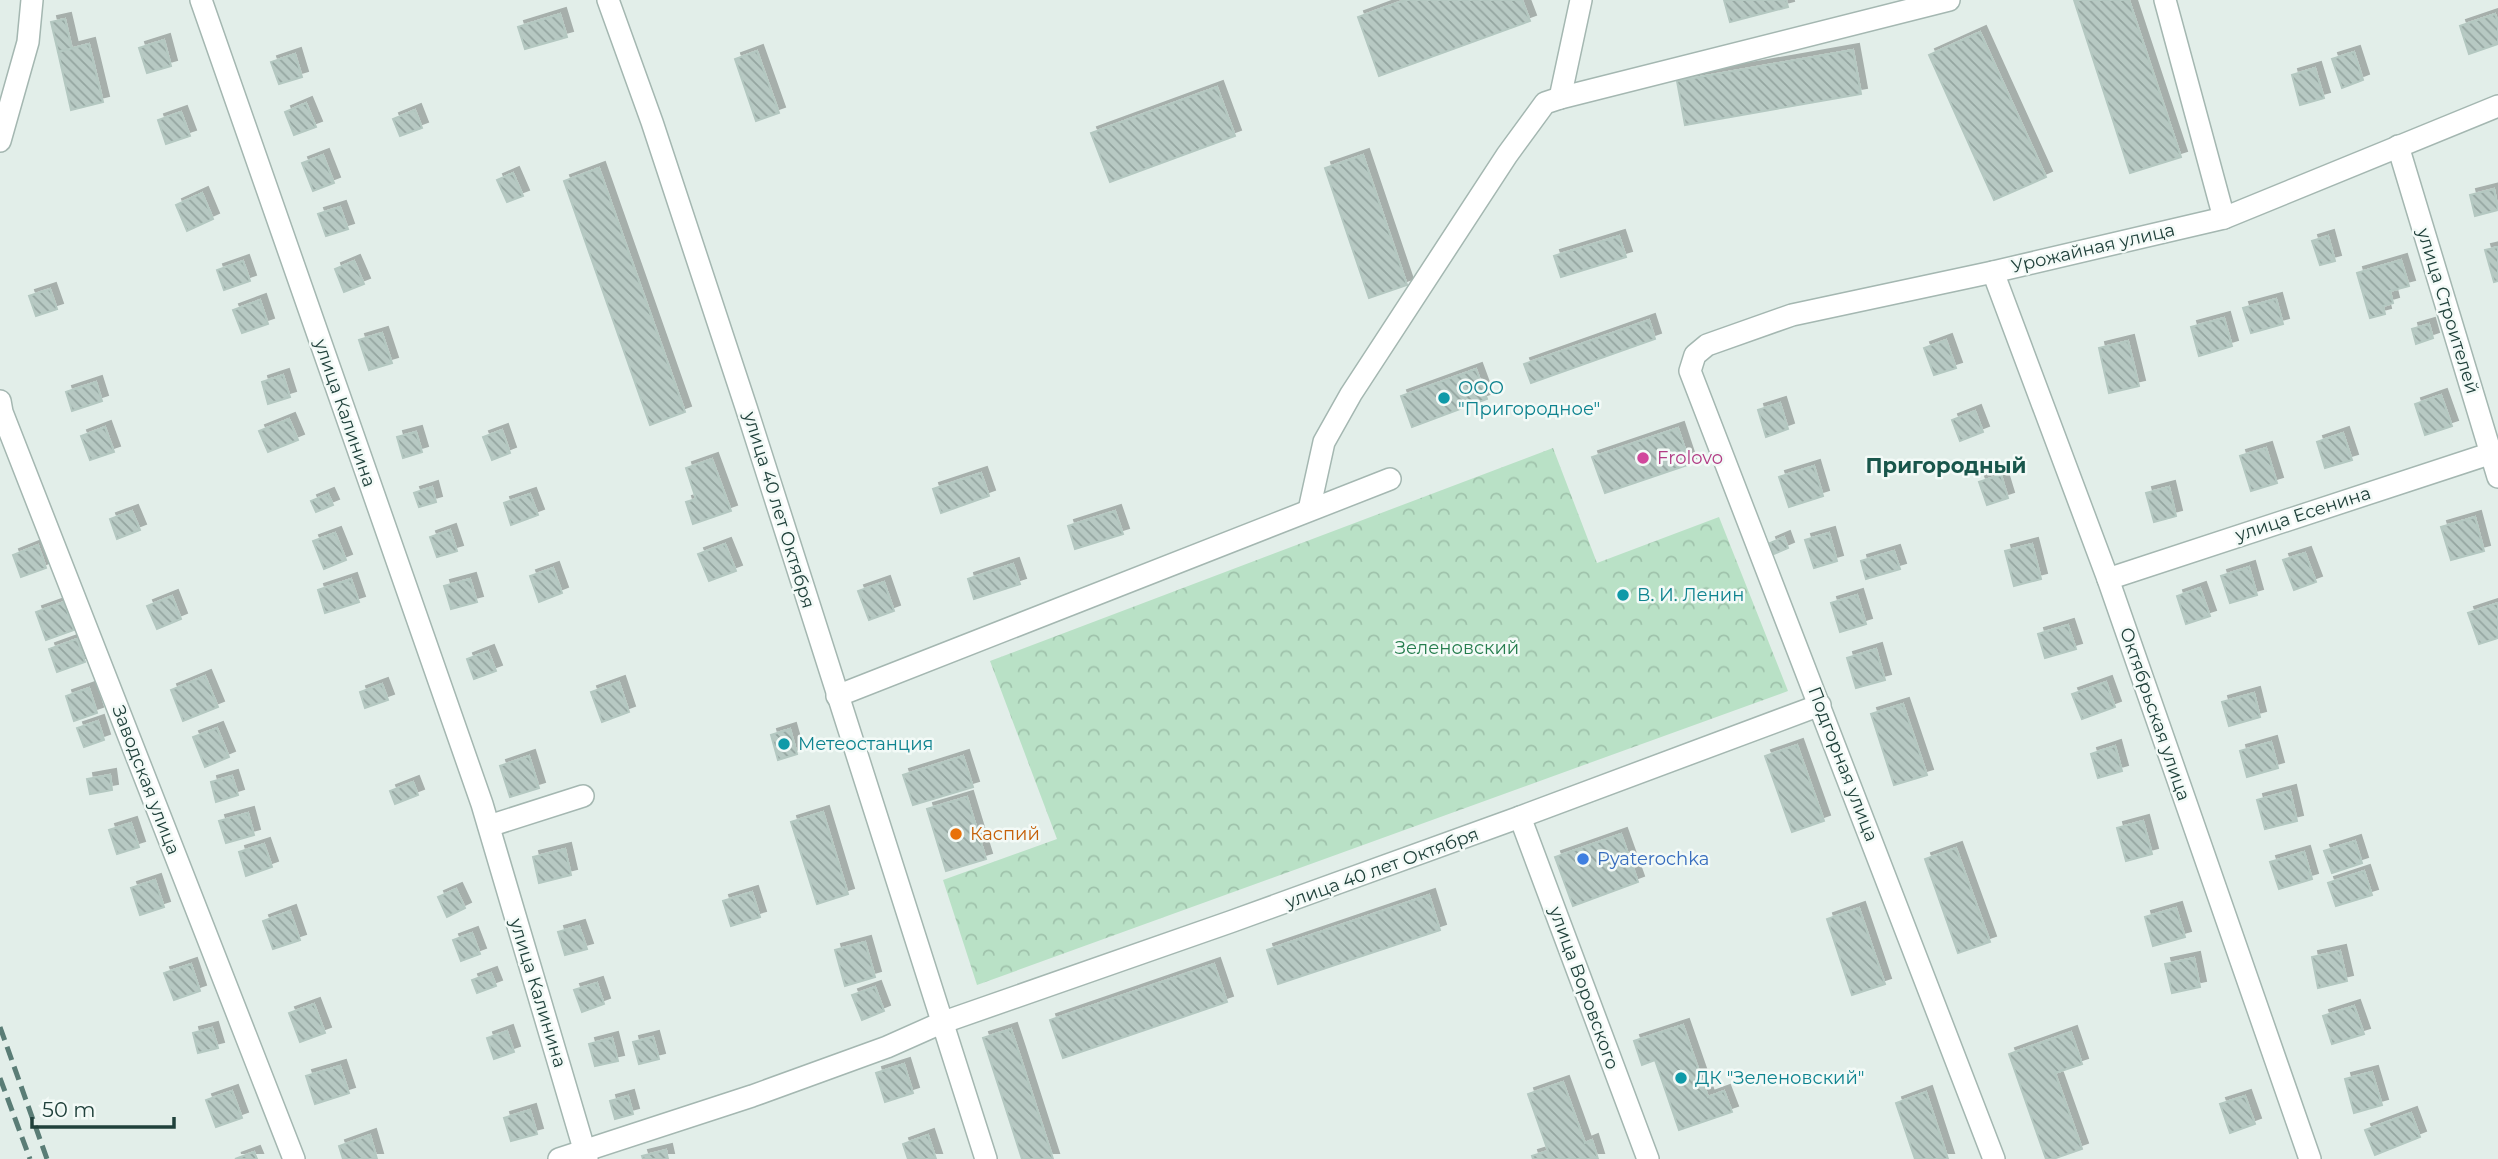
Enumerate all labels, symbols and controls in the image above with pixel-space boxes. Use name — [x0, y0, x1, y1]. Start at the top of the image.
street label: Урожайная улица — [2009, 218, 2177, 278]
street label: улица Строителей — [2412, 225, 2484, 397]
street label: улица Калинина — [309, 335, 381, 490]
place label: ООО "Пригородное" — [1458, 377, 1600, 420]
marker: ООО "Пригородное" — [1436, 390, 1452, 406]
street label: улица 40 лет Октября — [738, 408, 819, 611]
place label: Frolovo — [1657, 447, 1723, 469]
marker: Frolovo — [1635, 450, 1651, 466]
district label: Пригородный — [1866, 453, 2027, 478]
street label: улица Есенина — [2232, 482, 2373, 547]
place label: В. И. Ленин — [1637, 584, 1744, 606]
marker: В. И. Ленин — [1615, 587, 1631, 603]
street label: Октябрьская улица — [2115, 624, 2195, 804]
park label: Зеленовский — [1395, 637, 1519, 659]
street label: Подгорная улица — [1803, 683, 1883, 845]
street label: Заводская улица — [107, 702, 185, 858]
place label: Метеостанция — [798, 733, 933, 755]
marker: Метеостанция — [776, 736, 792, 752]
place label: Каспий — [970, 823, 1040, 845]
street label: улица 40 лет Октября — [1281, 823, 1482, 914]
marker: Каспий — [948, 826, 964, 842]
place label: Pyaterochka — [1597, 848, 1709, 870]
marker: Pyaterochka — [1575, 851, 1591, 867]
street label: улица Воровского — [1544, 903, 1624, 1073]
street label: улица Калинина — [505, 915, 571, 1070]
place label: ДК "Зеленовский" — [1695, 1067, 1865, 1089]
marker: ДК "Зеленовский" — [1673, 1070, 1689, 1086]
scale bar — [32, 1086, 173, 1130]
text: 50 m — [42, 1097, 96, 1122]

